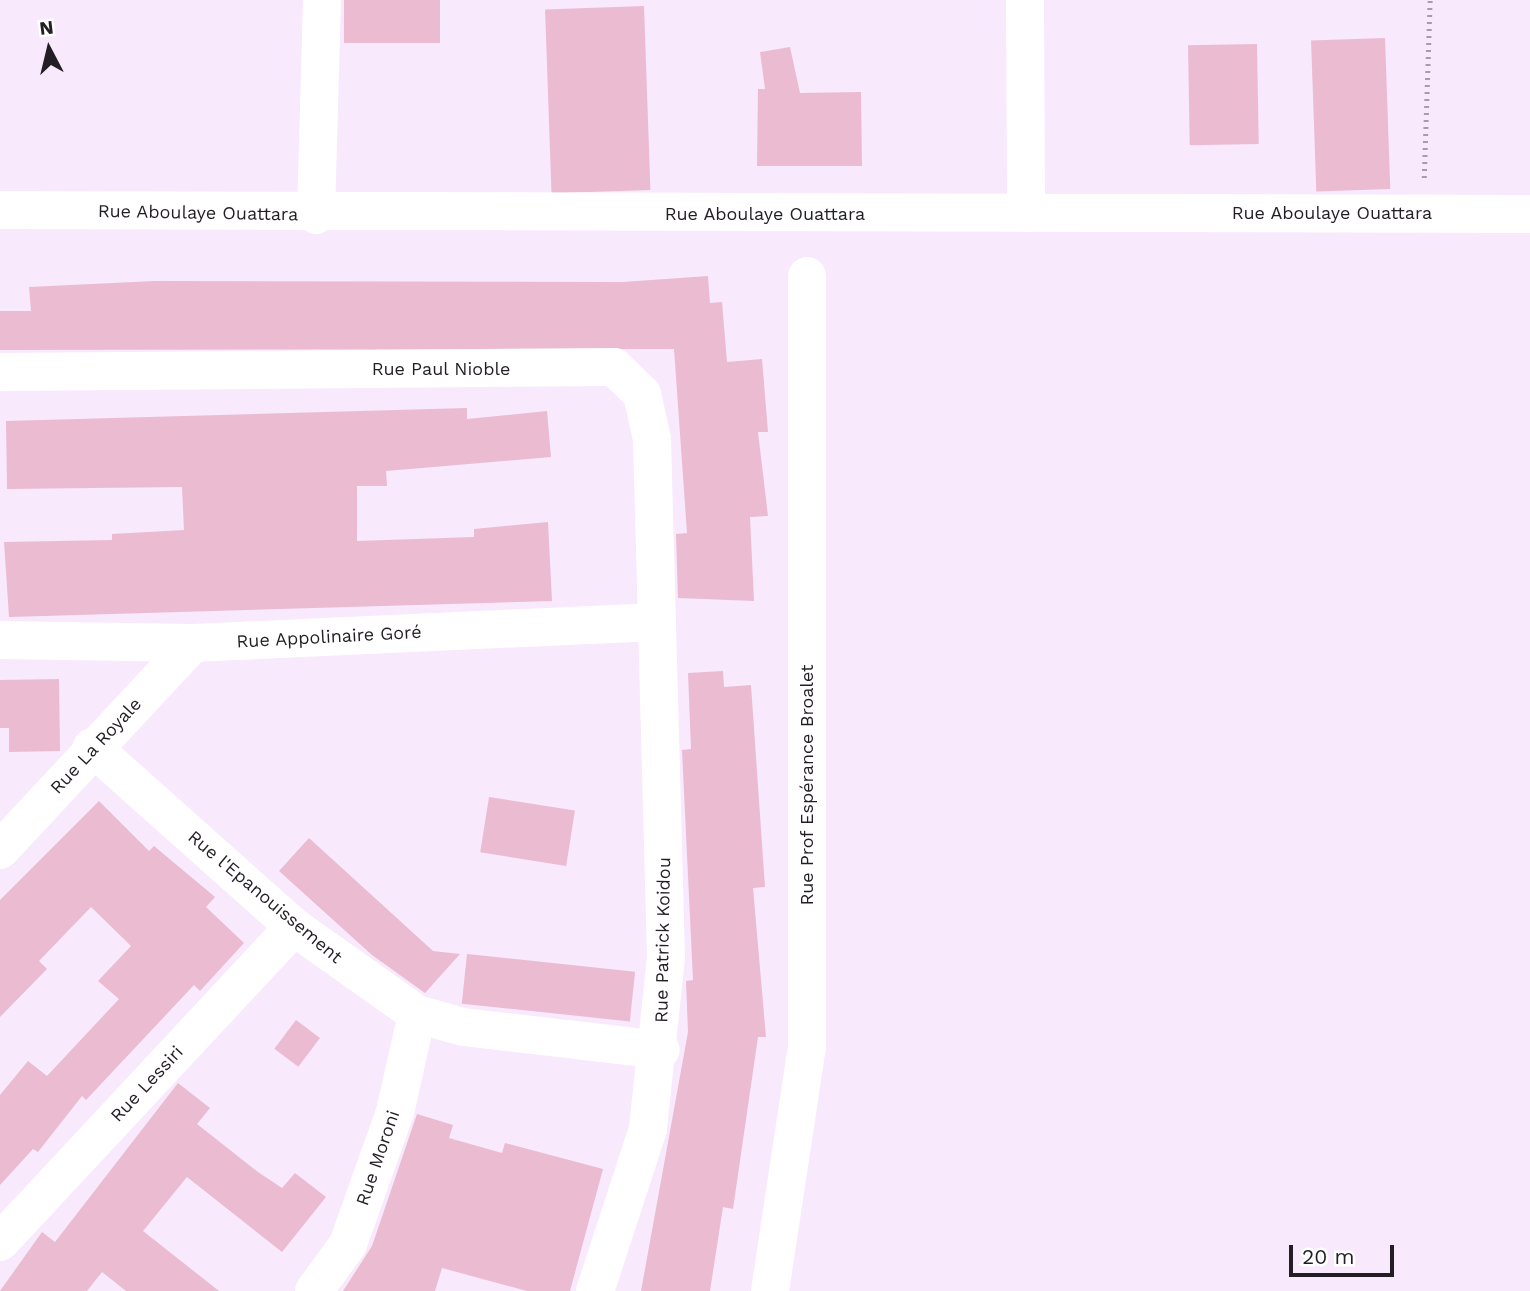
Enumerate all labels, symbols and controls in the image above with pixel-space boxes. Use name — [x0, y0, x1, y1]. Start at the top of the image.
north arrow — [14, 14, 84, 84]
text: N — [38, 15, 55, 40]
street label: Rue Aboulaye Ouattara — [97, 200, 299, 226]
street label: Rue Aboulaye Ouattara — [1231, 202, 1433, 224]
street label: Rue Aboulaye Ouattara — [664, 203, 866, 225]
street label: Rue Paul Nioble — [371, 358, 511, 380]
street label: Rue Appolinaire Goré — [236, 621, 422, 653]
street label: Rue Prof Espérance Broalet — [796, 664, 818, 906]
street label: Rue La Royale — [46, 693, 146, 799]
street label: Rue l'Epanouissement — [183, 826, 347, 968]
street label: Rue Patrick Koidou — [651, 857, 675, 1023]
street label: Rue Lessiri — [106, 1041, 188, 1127]
street label: Rue Moroni — [352, 1108, 404, 1208]
scale bar — [1292, 1232, 1397, 1276]
text: 20 m — [1302, 1244, 1354, 1269]

